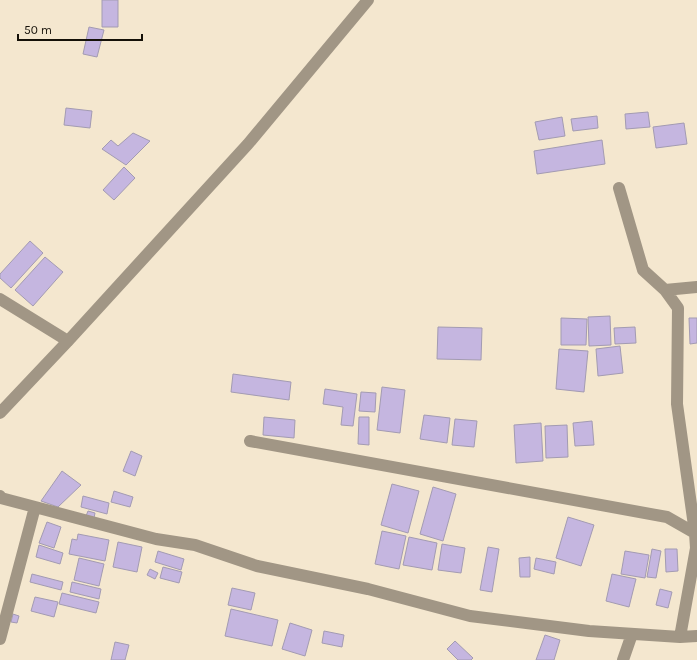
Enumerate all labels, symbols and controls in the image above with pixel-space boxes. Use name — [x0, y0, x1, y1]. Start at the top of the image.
scale bar — [18, 16, 142, 42]
text: 50 m — [24, 23, 52, 37]

